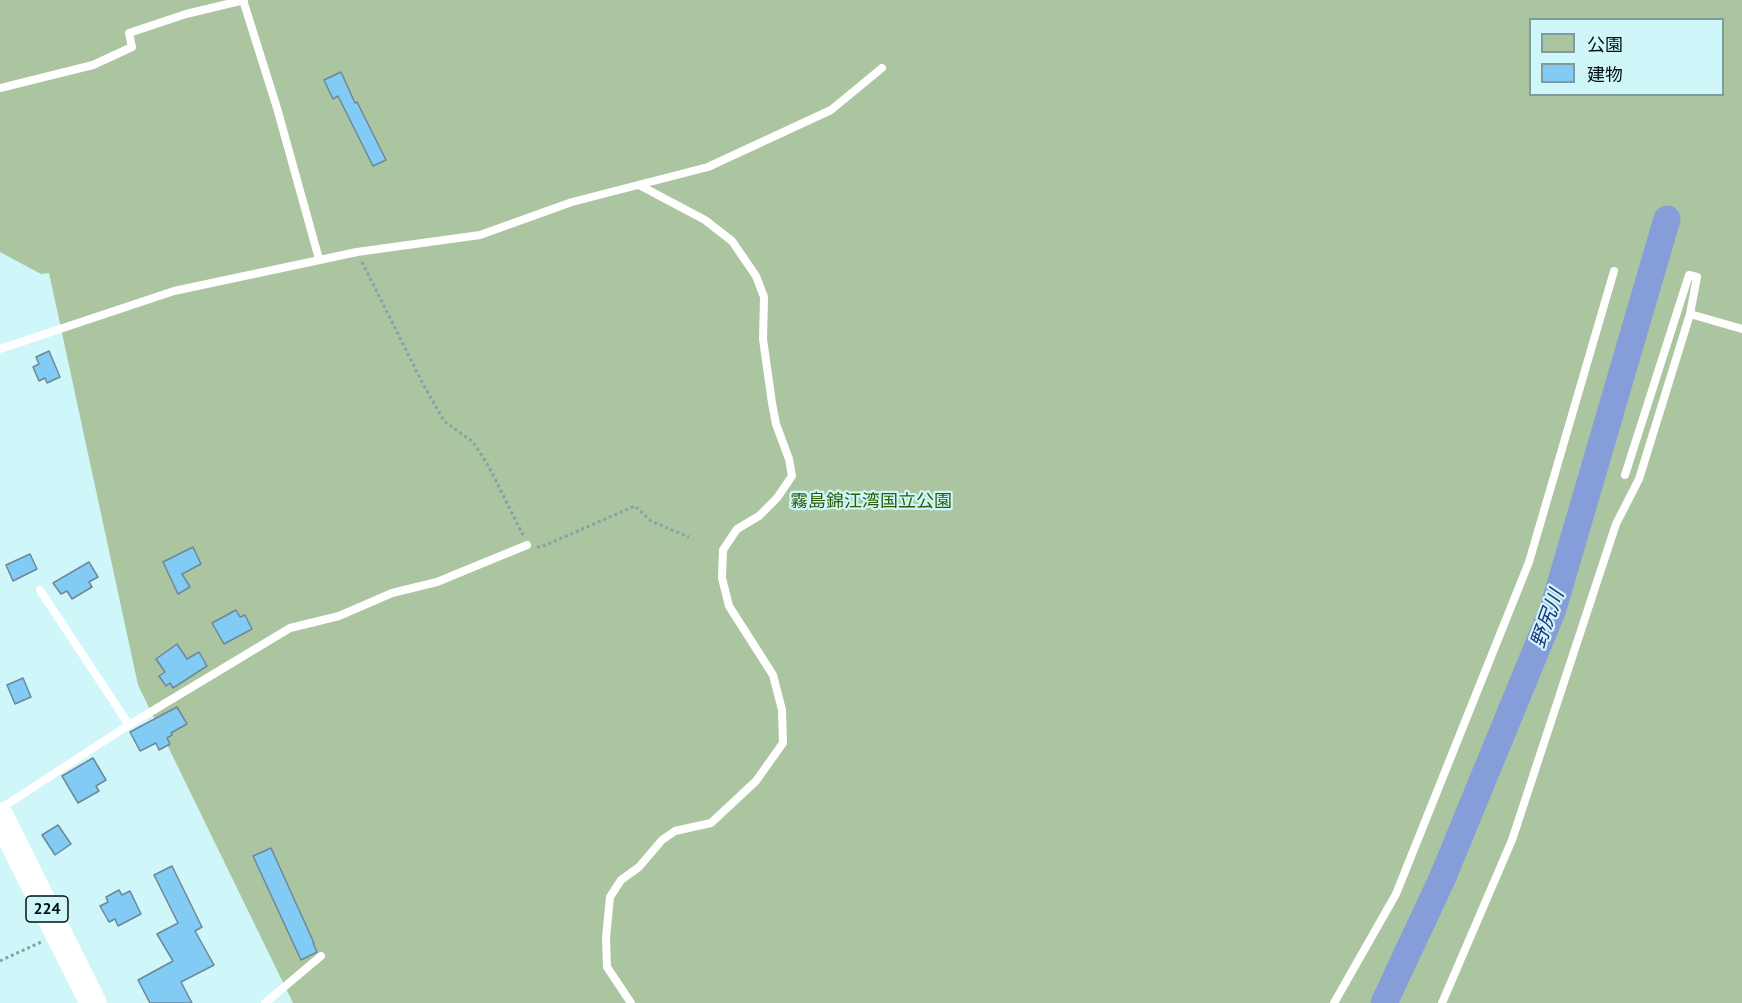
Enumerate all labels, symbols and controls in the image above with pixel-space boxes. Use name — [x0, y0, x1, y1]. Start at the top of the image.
legend — [1529, 18, 1724, 96]
text: 公園 — [1587, 33, 1623, 56]
text: 建物 — [1587, 63, 1623, 86]
park label: 霧島錦江湾国立公園 — [790, 491, 952, 513]
water label: 野尻川 — [1526, 587, 1570, 651]
road number: 224 — [26, 896, 68, 922]

